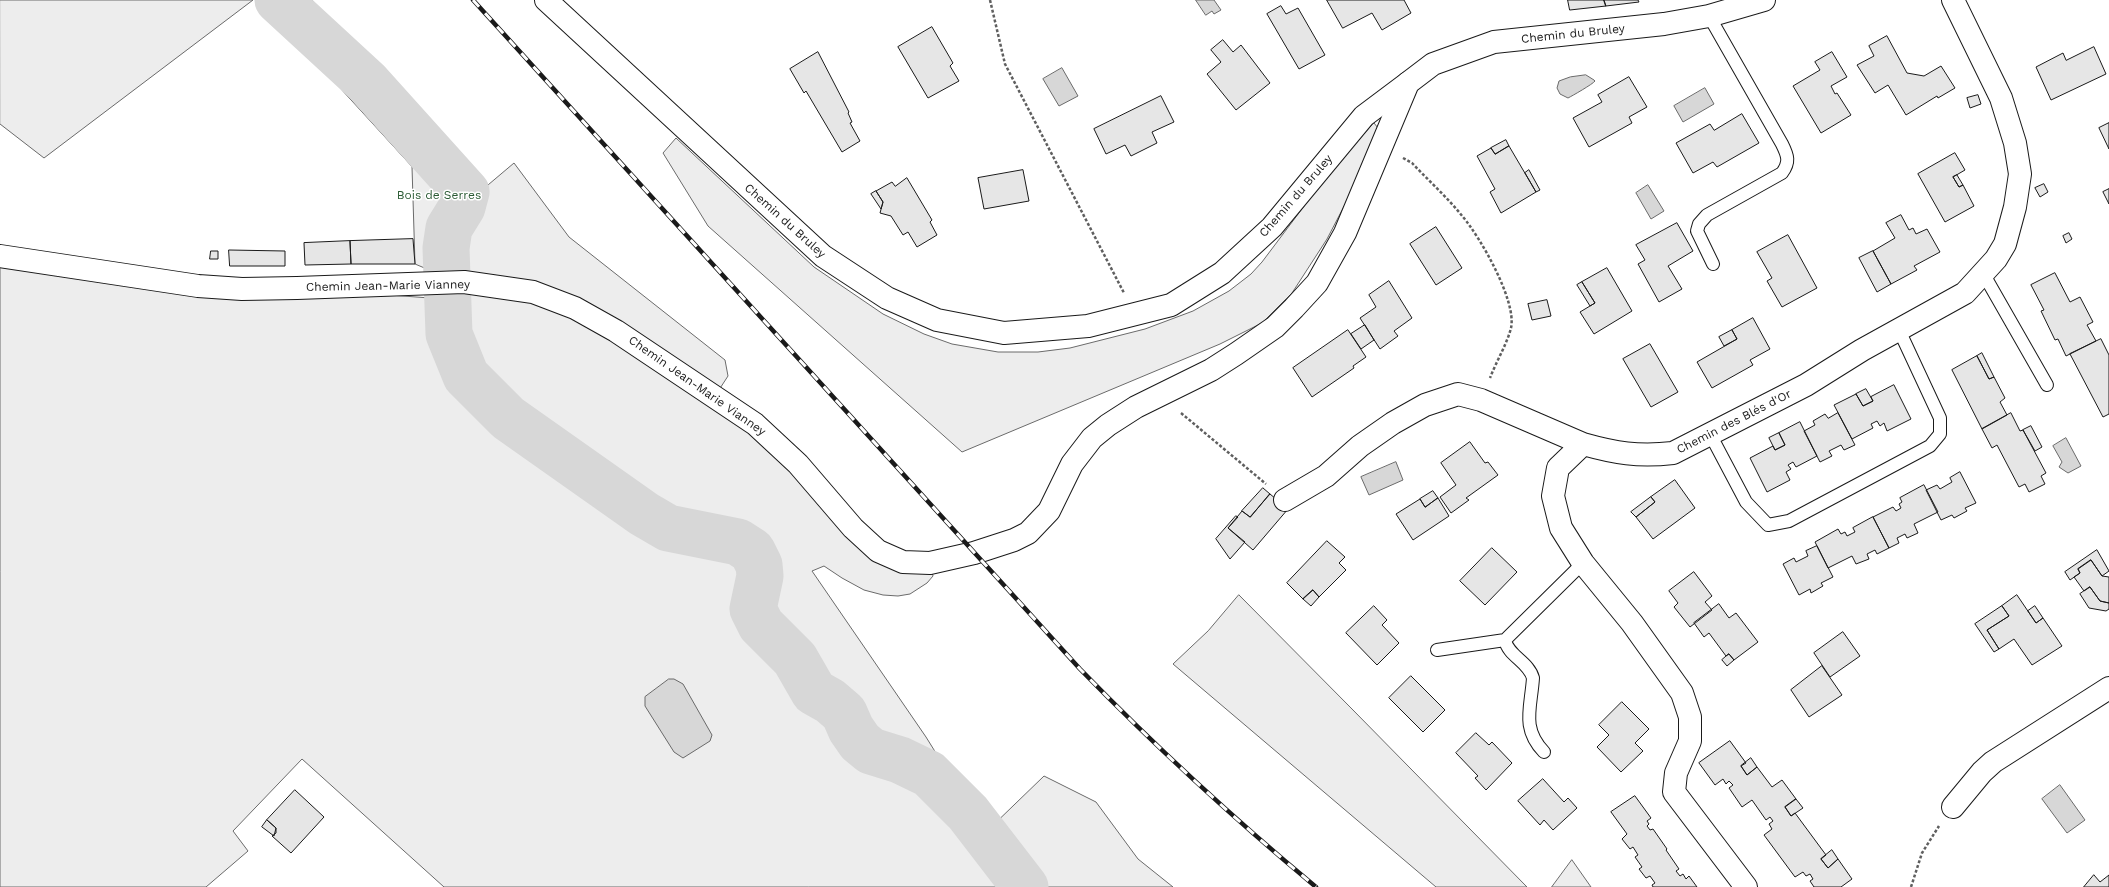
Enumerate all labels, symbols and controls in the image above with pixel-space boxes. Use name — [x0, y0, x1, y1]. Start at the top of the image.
street label: Chemin du Bruley — [1520, 21, 1626, 47]
street label: Chemin du Bruley — [1256, 152, 1336, 240]
street label: Chemin du Bruley — [741, 181, 829, 261]
park label: Bois de Serres — [397, 188, 481, 202]
street label: Chemin Jean-Marie Vianney — [306, 277, 470, 295]
street label: Chemin Jean-Marie Vianney — [626, 333, 768, 439]
street label: Chemin des Blés d'Or — [1674, 387, 1794, 457]

